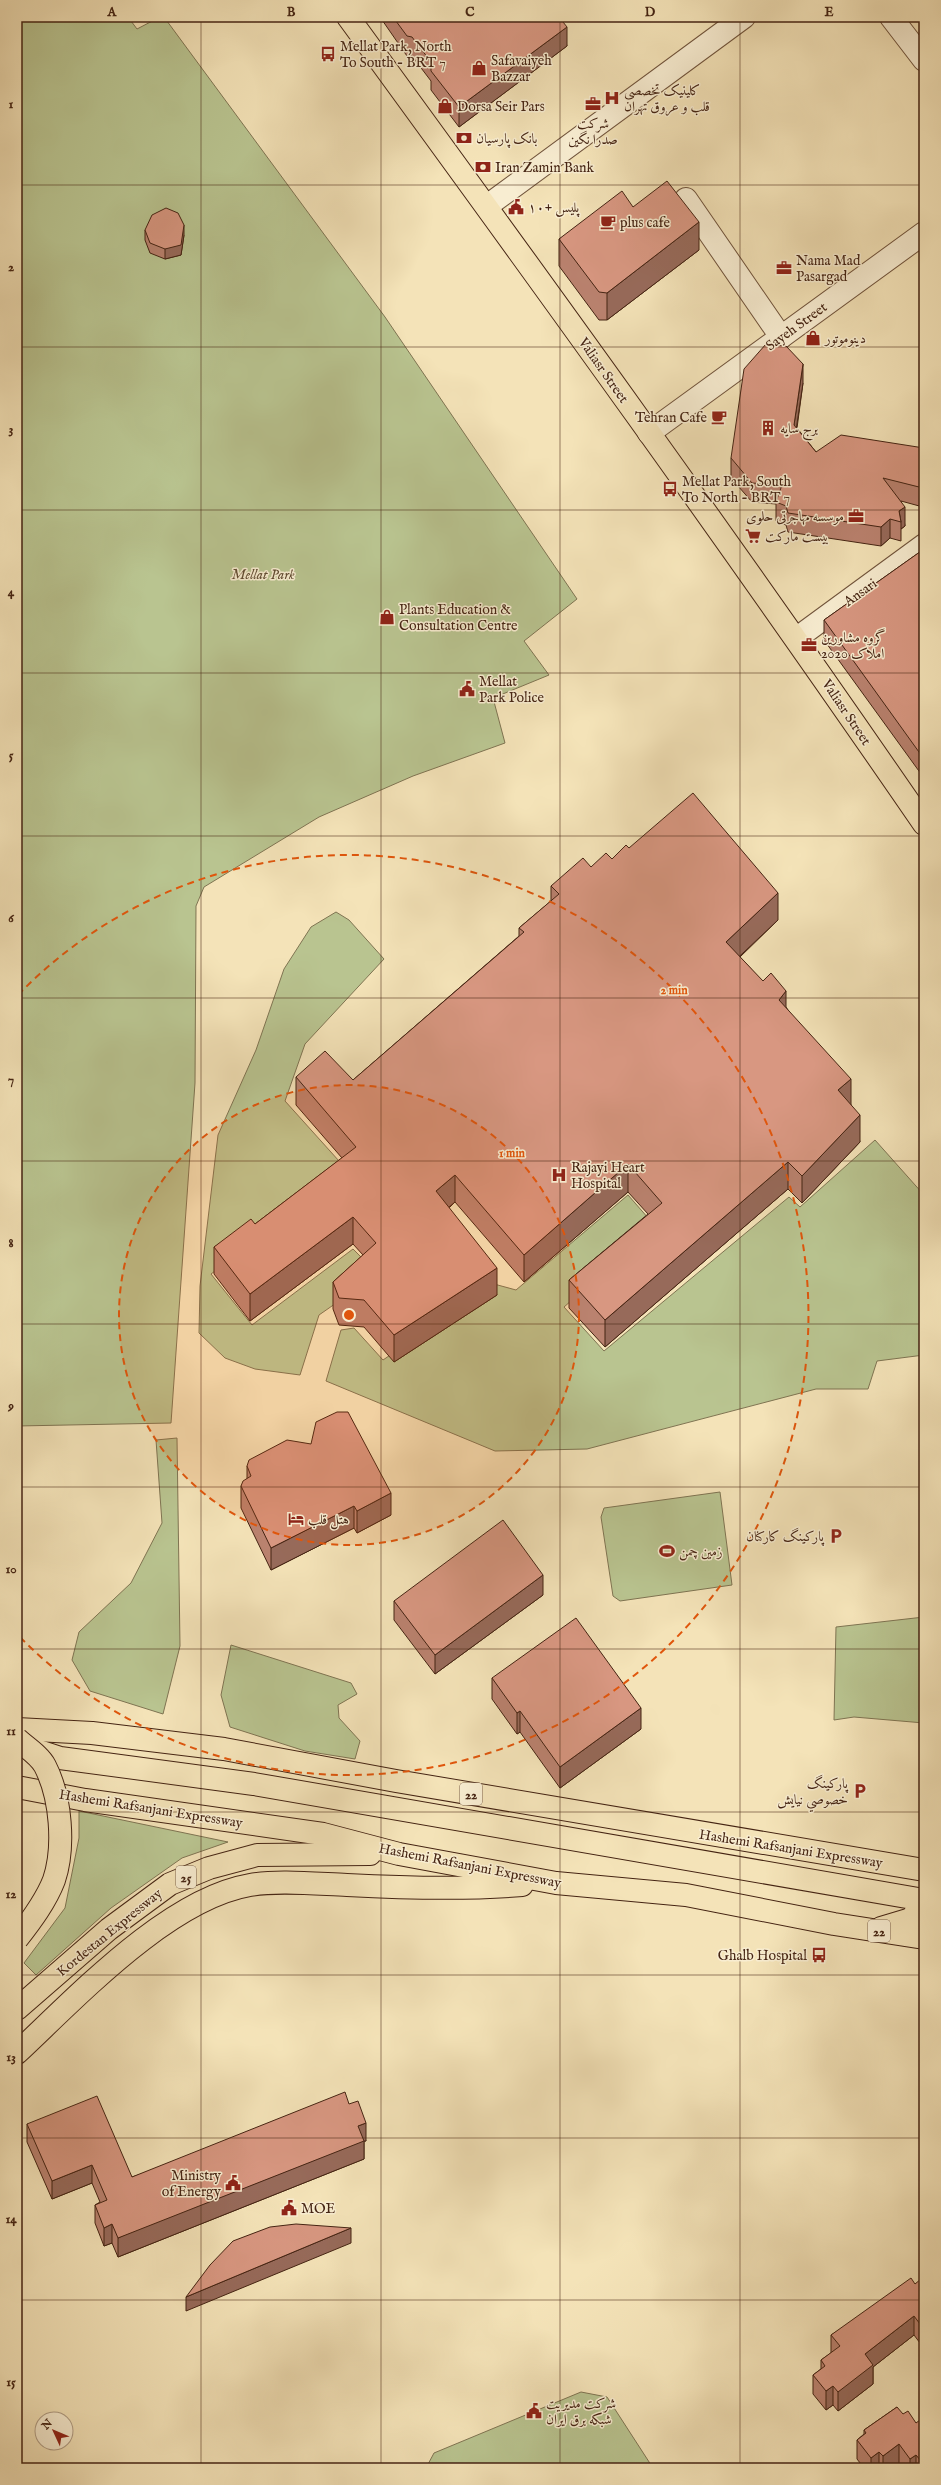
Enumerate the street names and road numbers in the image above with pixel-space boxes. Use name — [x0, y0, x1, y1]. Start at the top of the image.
street label: Sayeh Street — [762, 298, 831, 355]
street label: Valiasr Street — [573, 334, 632, 407]
street label: Ansari — [840, 575, 881, 611]
street label: Valiasr Street — [817, 675, 875, 749]
road number: 22 — [460, 1783, 482, 1805]
street label: Hashemi Rafsanjani Expressway — [58, 1786, 244, 1832]
street label: Hashemi Rafsanjani Expressway — [698, 1826, 884, 1872]
street label: Hashemi Rafsanjani Expressway — [377, 1839, 563, 1893]
road number: 25 — [176, 1866, 196, 1888]
street label: Kordestan Expressway — [53, 1885, 166, 1981]
road number: 22 — [868, 1920, 890, 1942]

